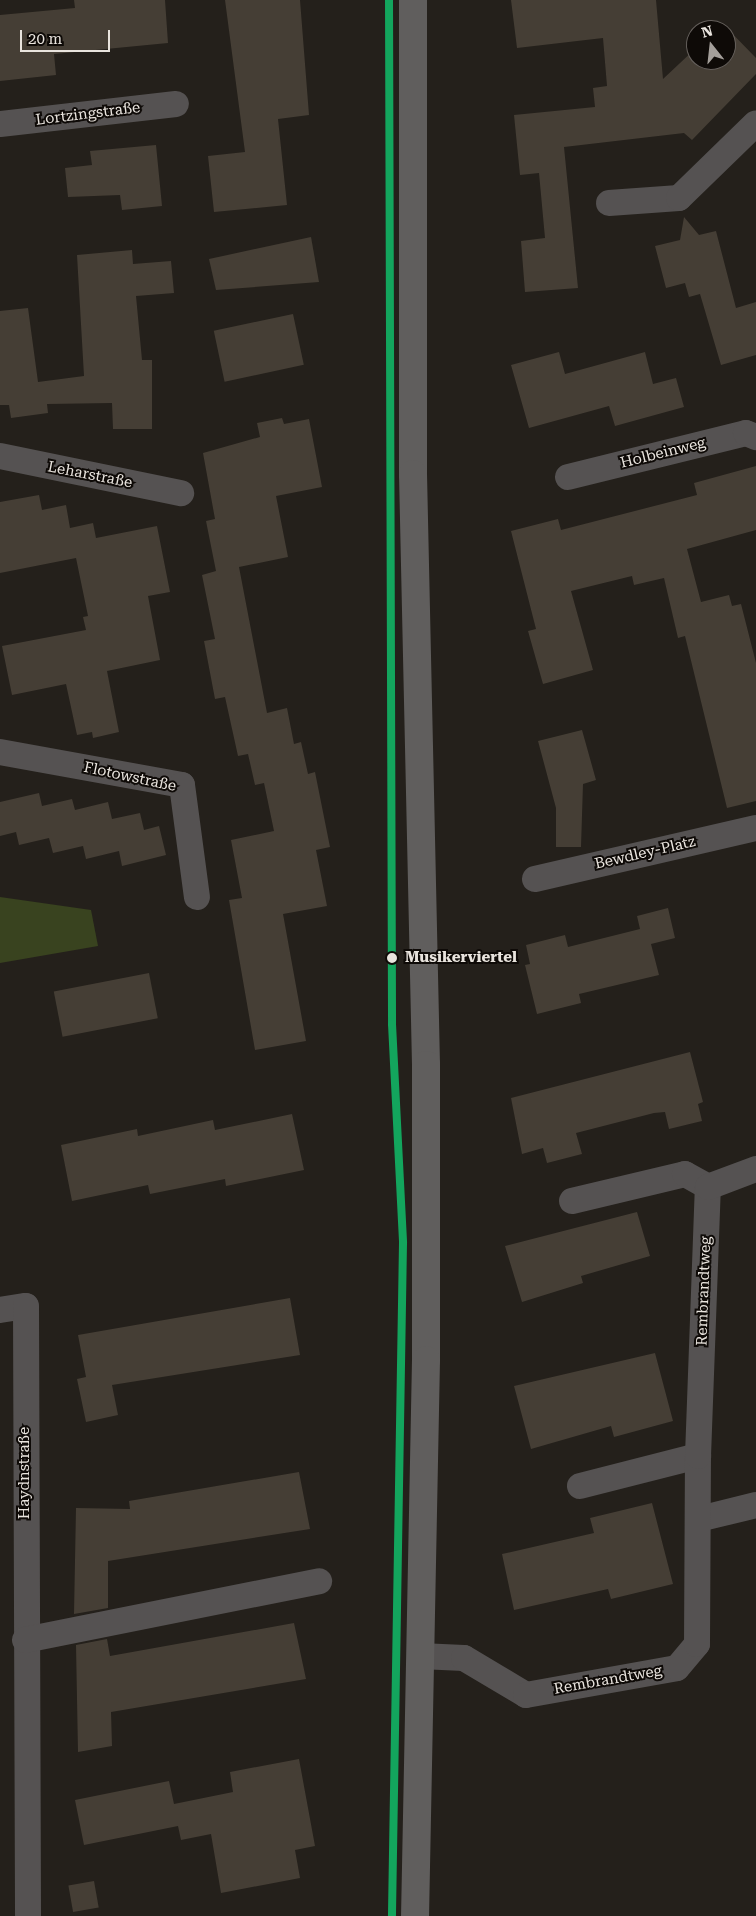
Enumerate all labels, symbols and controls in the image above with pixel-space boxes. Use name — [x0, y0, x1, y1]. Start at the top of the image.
scale bar — [22, 20, 112, 52]
north arrow — [686, 20, 736, 70]
text: N — [700, 22, 715, 41]
text: 20 m — [28, 30, 62, 48]
street label: Lortzingstraße — [35, 99, 141, 129]
street label: Holbeinweg — [619, 434, 707, 472]
street label: Leharstraße — [46, 458, 134, 492]
street label: Flotowstraße — [82, 758, 178, 796]
street label: Bewdley-Platz — [593, 833, 697, 873]
marker: Musikerviertel — [383, 949, 401, 967]
place label: Musikerviertel — [405, 949, 517, 967]
street label: Rembrandtweg — [693, 1236, 715, 1346]
street label: Haydnstraße — [16, 1427, 34, 1519]
street label: Rembrandtweg — [553, 1662, 663, 1698]

